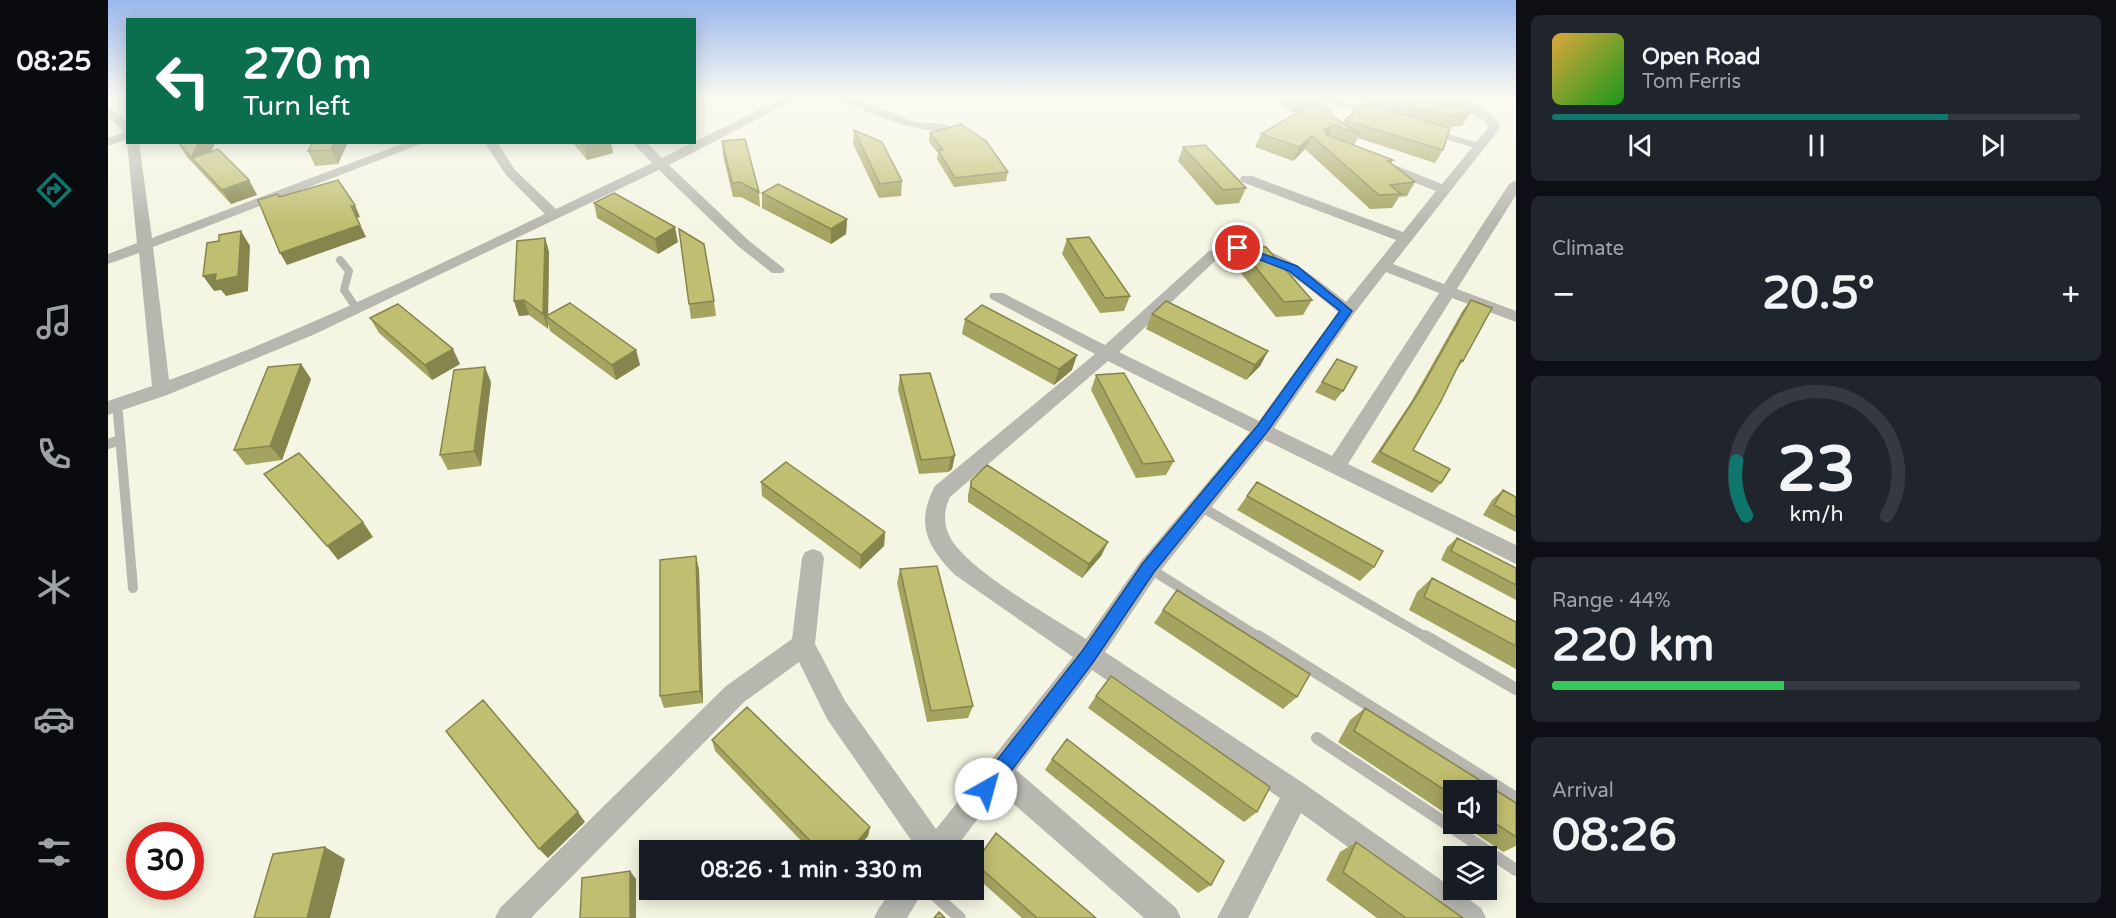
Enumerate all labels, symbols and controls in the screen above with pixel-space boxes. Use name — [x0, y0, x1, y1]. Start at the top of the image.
text: 270 m — [243, 39, 372, 90]
icon: left — [144, 42, 222, 120]
text: Open Road — [1642, 44, 1760, 70]
text: 08:25 — [17, 45, 91, 78]
text: Tom Ferris — [1642, 70, 1741, 94]
text: Turn left — [243, 90, 350, 123]
icon: previous — [1624, 129, 1657, 162]
icon: pause — [1800, 129, 1833, 162]
icon: next — [1976, 129, 2009, 162]
icon: directions — [33, 169, 75, 211]
pin — [1212, 222, 1263, 273]
icon: arrive — [1221, 231, 1254, 264]
text: Climate — [1552, 237, 1624, 261]
text: 20.5° — [1762, 267, 1875, 321]
text: − — [1552, 275, 1576, 314]
text: + — [2061, 275, 2080, 314]
icon: music — [33, 301, 75, 343]
icon: phone — [33, 433, 75, 475]
text: 23 — [1777, 433, 1855, 508]
text: km/h — [1789, 501, 1843, 527]
icon: climate — [33, 566, 75, 608]
text: Range · 44% — [1552, 589, 1671, 613]
text: 220 km — [1552, 619, 1714, 673]
icon: car — [33, 698, 75, 740]
position arrow — [954, 757, 1018, 821]
text: Arrival — [1552, 779, 1614, 803]
map controls — [1443, 780, 1497, 900]
button: sound — [1443, 780, 1497, 834]
text: 08:26 — [1552, 809, 1677, 863]
speed limit sign: 30 — [126, 822, 204, 900]
icon: filters — [33, 831, 75, 873]
button: layers — [1443, 846, 1497, 900]
text: 08:26 · 1 min · 330 m — [701, 857, 922, 883]

